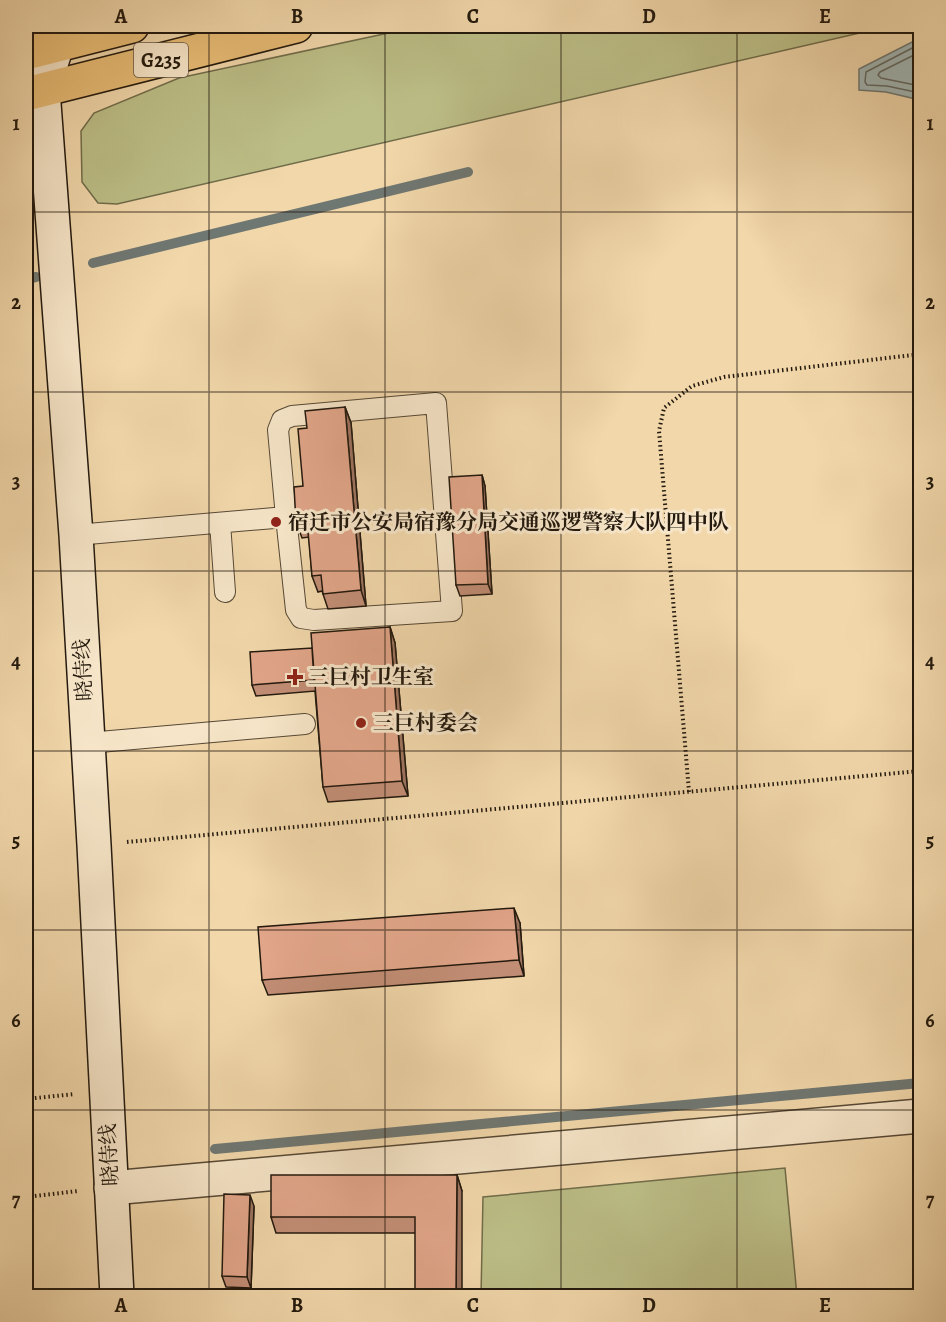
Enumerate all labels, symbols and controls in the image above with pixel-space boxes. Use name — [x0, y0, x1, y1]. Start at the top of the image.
text: A — [114, 3, 128, 30]
text: B — [291, 3, 303, 30]
text: C — [467, 3, 479, 30]
text: D — [642, 3, 656, 30]
text: E — [819, 3, 831, 30]
road number: G235 — [134, 43, 188, 77]
text: 1 — [12, 110, 20, 137]
text: 1 — [926, 110, 934, 137]
text: 2 — [11, 289, 21, 316]
text: 2 — [925, 289, 935, 316]
text: 3 — [12, 468, 20, 495]
text: 3 — [926, 468, 934, 495]
place label: 宿迁市公安局宿豫分局交通巡逻警察大队四中队 — [288, 508, 729, 536]
marker: 宿迁市公安局宿豫分局交通巡逻警察大队四中队 — [269, 515, 283, 529]
street label: 晓侍线 — [67, 638, 99, 702]
text: 4 — [11, 648, 21, 675]
text: 4 — [925, 648, 935, 675]
place label: 三巨村卫生室 — [308, 663, 434, 691]
marker: 三巨村卫生室 — [286, 668, 304, 686]
place label: 三巨村委会 — [373, 709, 478, 737]
marker: 三巨村委会 — [354, 716, 368, 730]
text: 5 — [12, 827, 20, 854]
text: 5 — [926, 827, 934, 854]
text: 6 — [11, 1007, 21, 1034]
text: 6 — [925, 1007, 935, 1034]
street label: 晓侍线 — [93, 1123, 125, 1187]
text: 7 — [12, 1186, 21, 1213]
text: 7 — [926, 1186, 935, 1213]
text: A — [114, 1292, 128, 1319]
text: B — [291, 1292, 303, 1319]
text: C — [467, 1292, 479, 1319]
text: D — [642, 1292, 656, 1319]
text: E — [819, 1292, 831, 1319]

